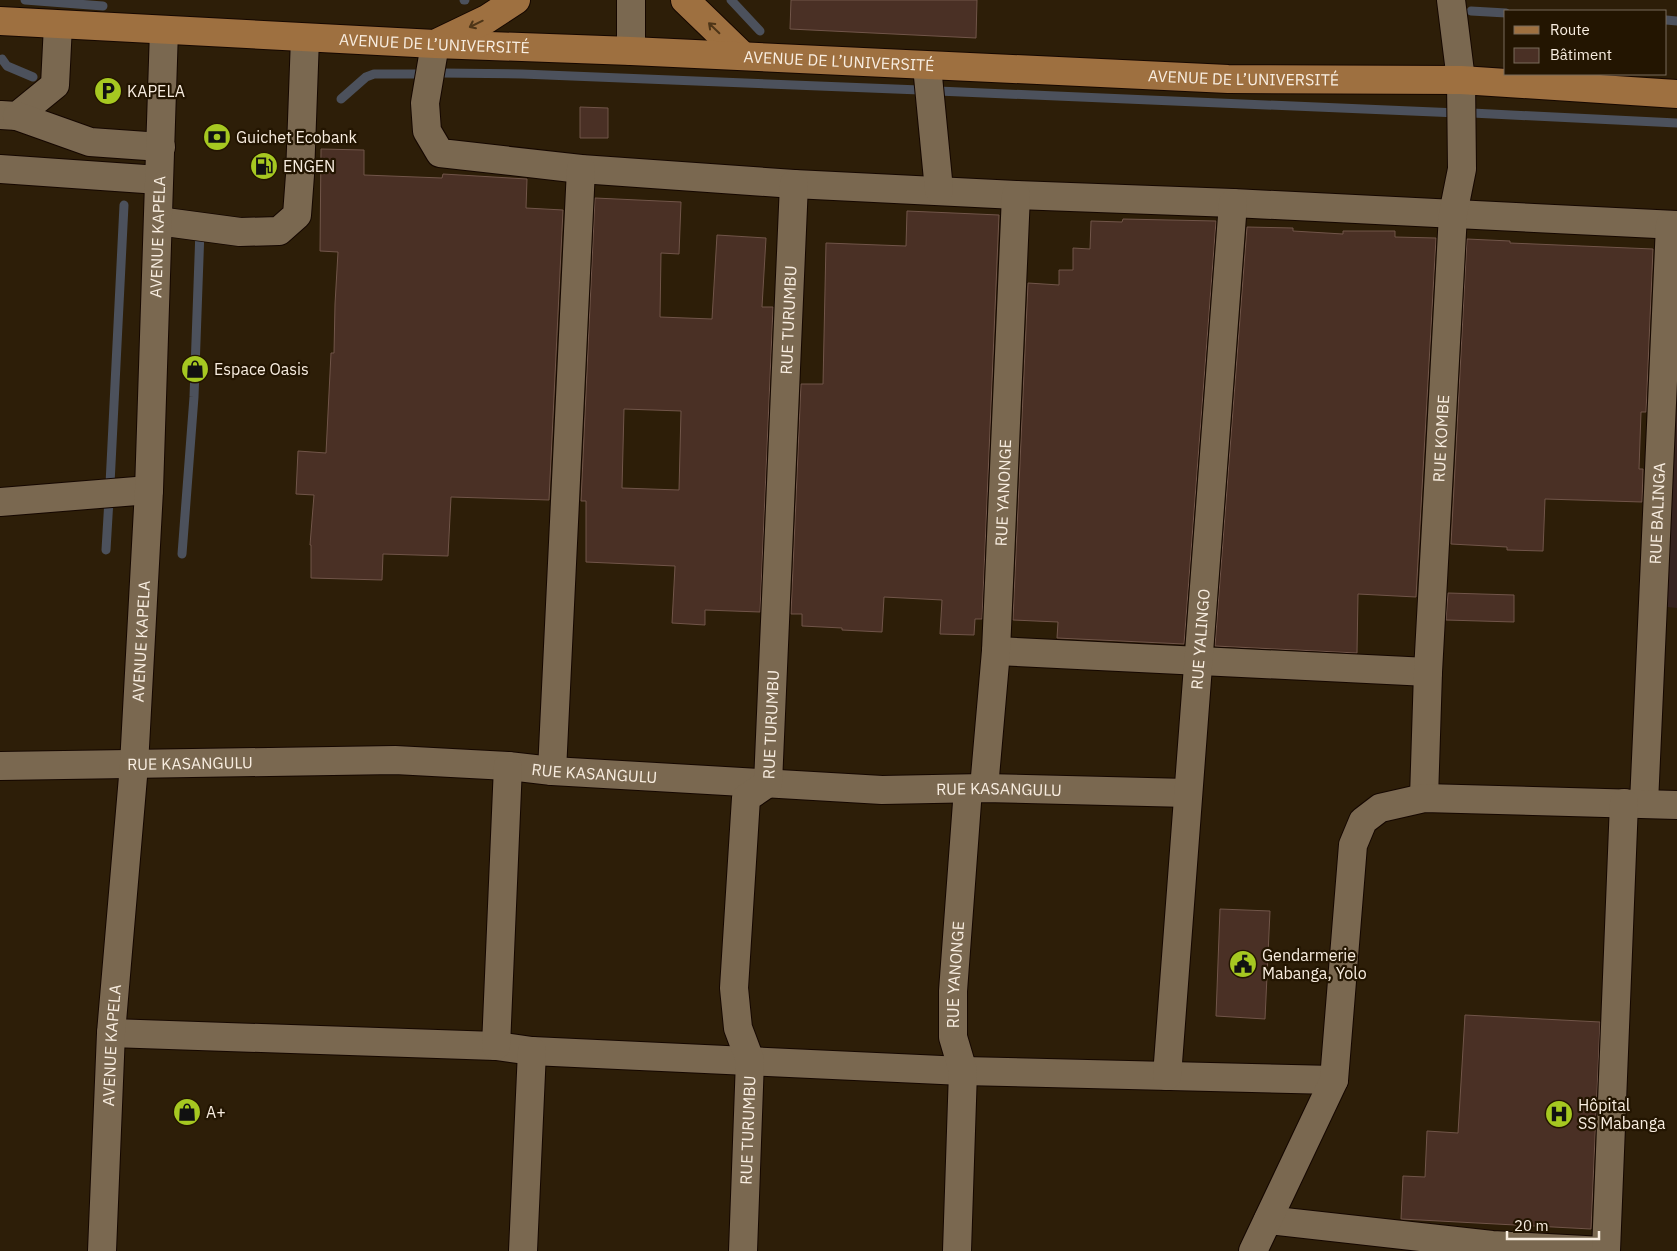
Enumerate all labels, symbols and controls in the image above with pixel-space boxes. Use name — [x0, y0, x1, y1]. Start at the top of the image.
legend — [1504, 10, 1667, 75]
one-way arrow — [469, 19, 484, 29]
text: Route — [1550, 20, 1590, 39]
one-way arrow — [708, 22, 720, 34]
street label: AVENUE DE L’UNIVERSITÉ — [338, 29, 530, 57]
text: Bâtiment — [1550, 45, 1612, 64]
street label: AVENUE DE L’UNIVERSITÉ — [743, 46, 935, 75]
street label: AVENUE DE L’UNIVERSITÉ — [1148, 65, 1339, 89]
parking icon: KAPELA — [93, 76, 123, 106]
place label: KAPELA — [127, 81, 185, 101]
bank icon: Guichet Ecobank — [202, 122, 232, 152]
place label: Guichet Ecobank — [236, 127, 358, 147]
fuel station icon: ENGEN — [249, 151, 279, 181]
place label: ENGEN — [283, 156, 335, 176]
street label: AVENUE KAPELA — [145, 175, 169, 298]
street label: RUE TURUMBU — [776, 265, 800, 375]
shop icon: Espace Oasis — [180, 354, 210, 384]
place label: Espace Oasis — [214, 359, 309, 379]
street label: RUE KOMBE — [1428, 394, 1453, 483]
street label: RUE YANONGE — [991, 439, 1015, 547]
street label: RUE BALINGA — [1645, 462, 1669, 565]
street label: AVENUE KAPELA — [127, 580, 154, 703]
street label: RUE YALINGO — [1186, 588, 1214, 690]
street label: RUE TURUMBU — [758, 670, 783, 780]
street label: RUE KASANGULU — [127, 752, 253, 774]
street label: RUE KASANGULU — [531, 759, 658, 787]
street label: RUE KASANGULU — [936, 778, 1062, 800]
street label: RUE YANONGE — [943, 920, 968, 1028]
place label: Gendarmerie Mabanga, Yolo — [1262, 945, 1367, 983]
public building icon: Gendarmerie Mabanga, Yolo — [1228, 949, 1258, 979]
street label: AVENUE KAPELA — [98, 984, 125, 1107]
street label: RUE TURUMBU — [735, 1075, 759, 1185]
place label: Hôpital SS Mabanga — [1578, 1095, 1666, 1133]
shop icon: A+ — [172, 1097, 202, 1127]
hospital icon: Hôpital SS Mabanga — [1544, 1099, 1574, 1129]
place label: A+ — [206, 1102, 226, 1122]
scale bar — [1507, 1208, 1600, 1240]
text: 20 m — [1514, 1216, 1549, 1235]

